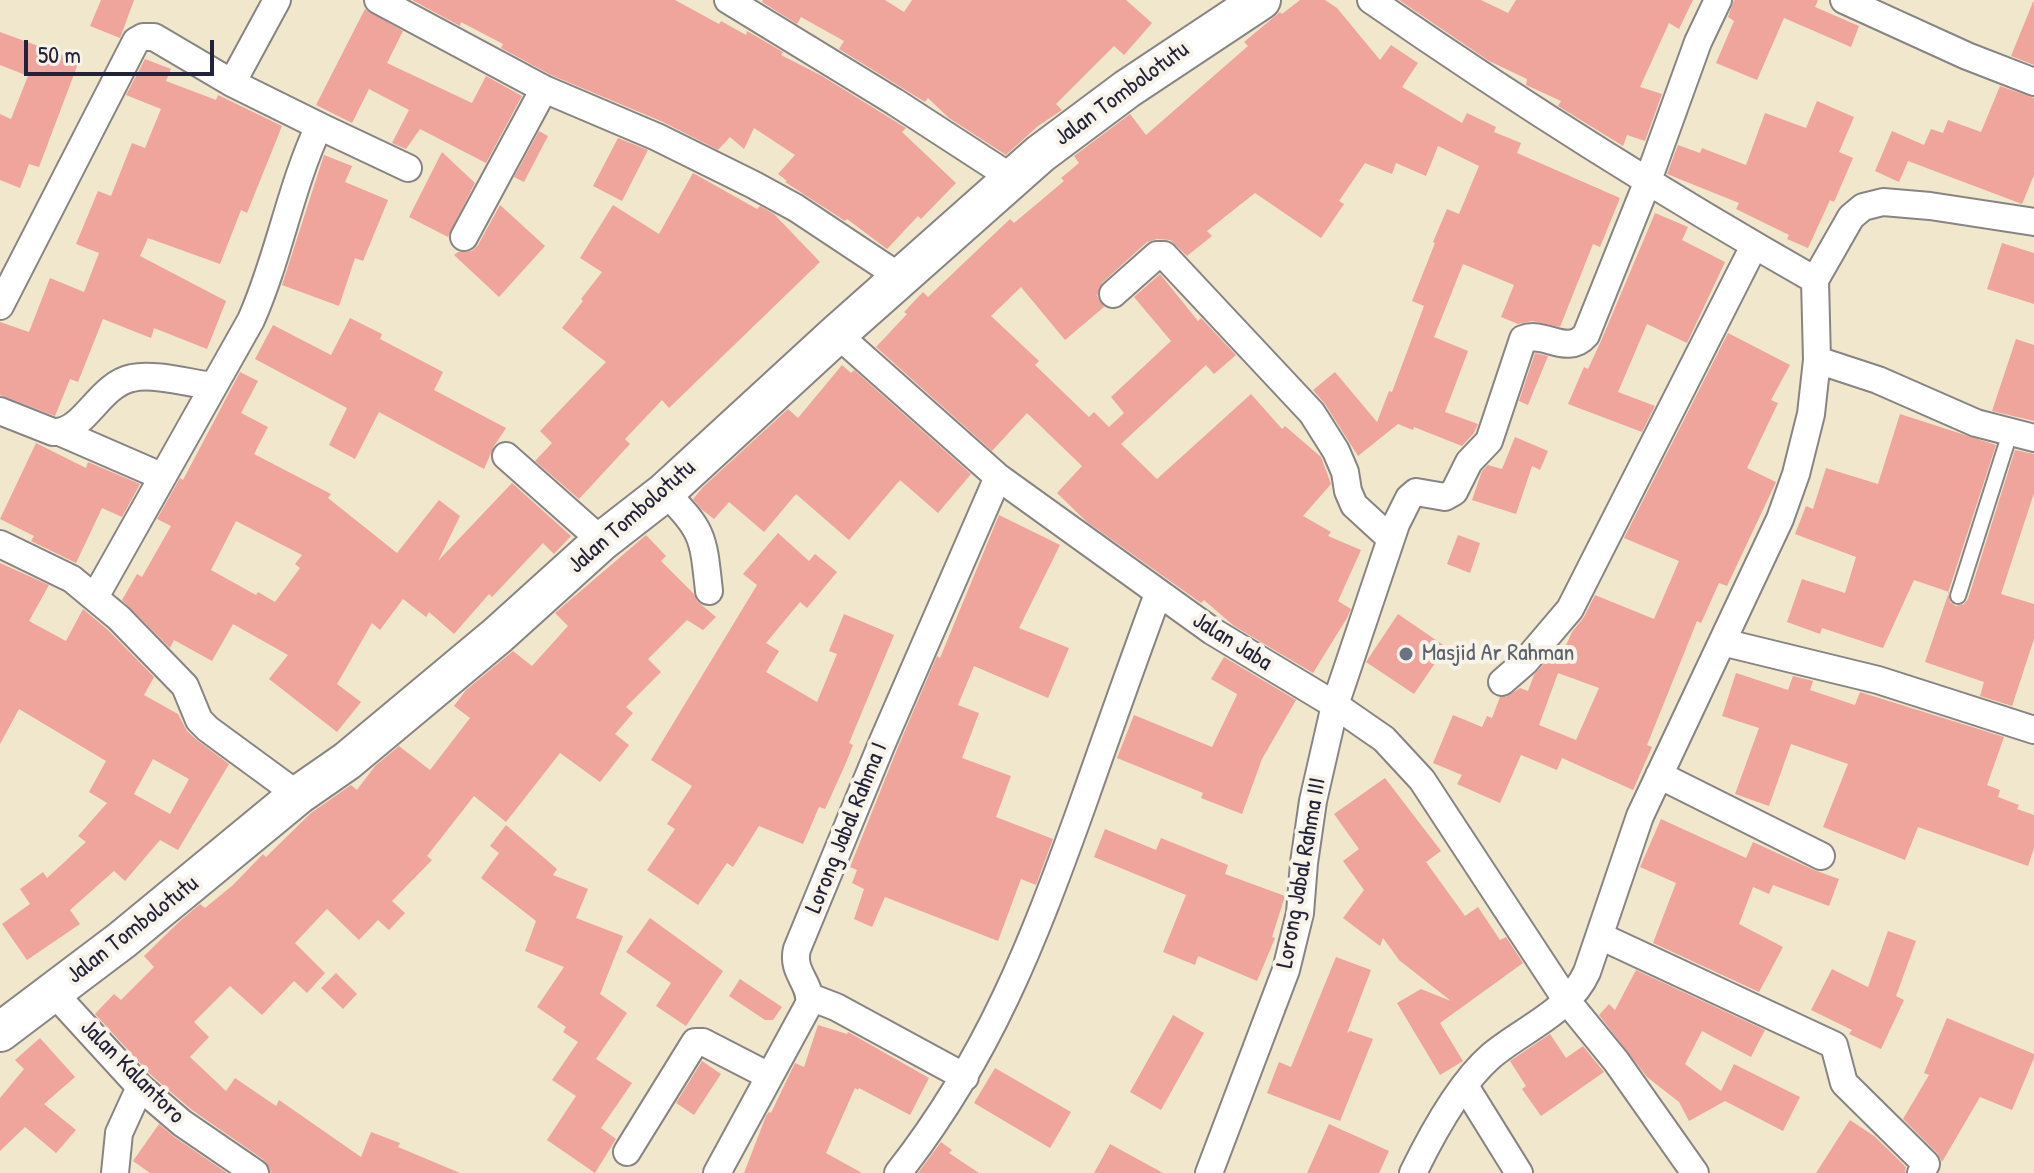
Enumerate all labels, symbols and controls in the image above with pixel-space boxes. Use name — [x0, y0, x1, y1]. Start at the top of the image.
scale bar — [28, 24, 218, 74]
street label: Jalan Tombolotutu — [1049, 36, 1195, 152]
text: 50 m — [38, 38, 81, 70]
street label: Jalan Tombolotutu — [563, 454, 701, 580]
street label: Jalan Jaba — [1187, 606, 1277, 678]
place label: Masjid Ar Rahman — [1422, 640, 1574, 668]
marker: Masjid Ar Rahman — [1397, 645, 1415, 663]
street label: Lorong Jabal Rahma I — [800, 739, 894, 917]
street label: Lorong Jabal Rahma III — [1271, 776, 1333, 970]
street label: Jalan Tombolotutu — [61, 870, 205, 990]
street label: Jalan Kalantoro — [74, 1014, 190, 1130]

